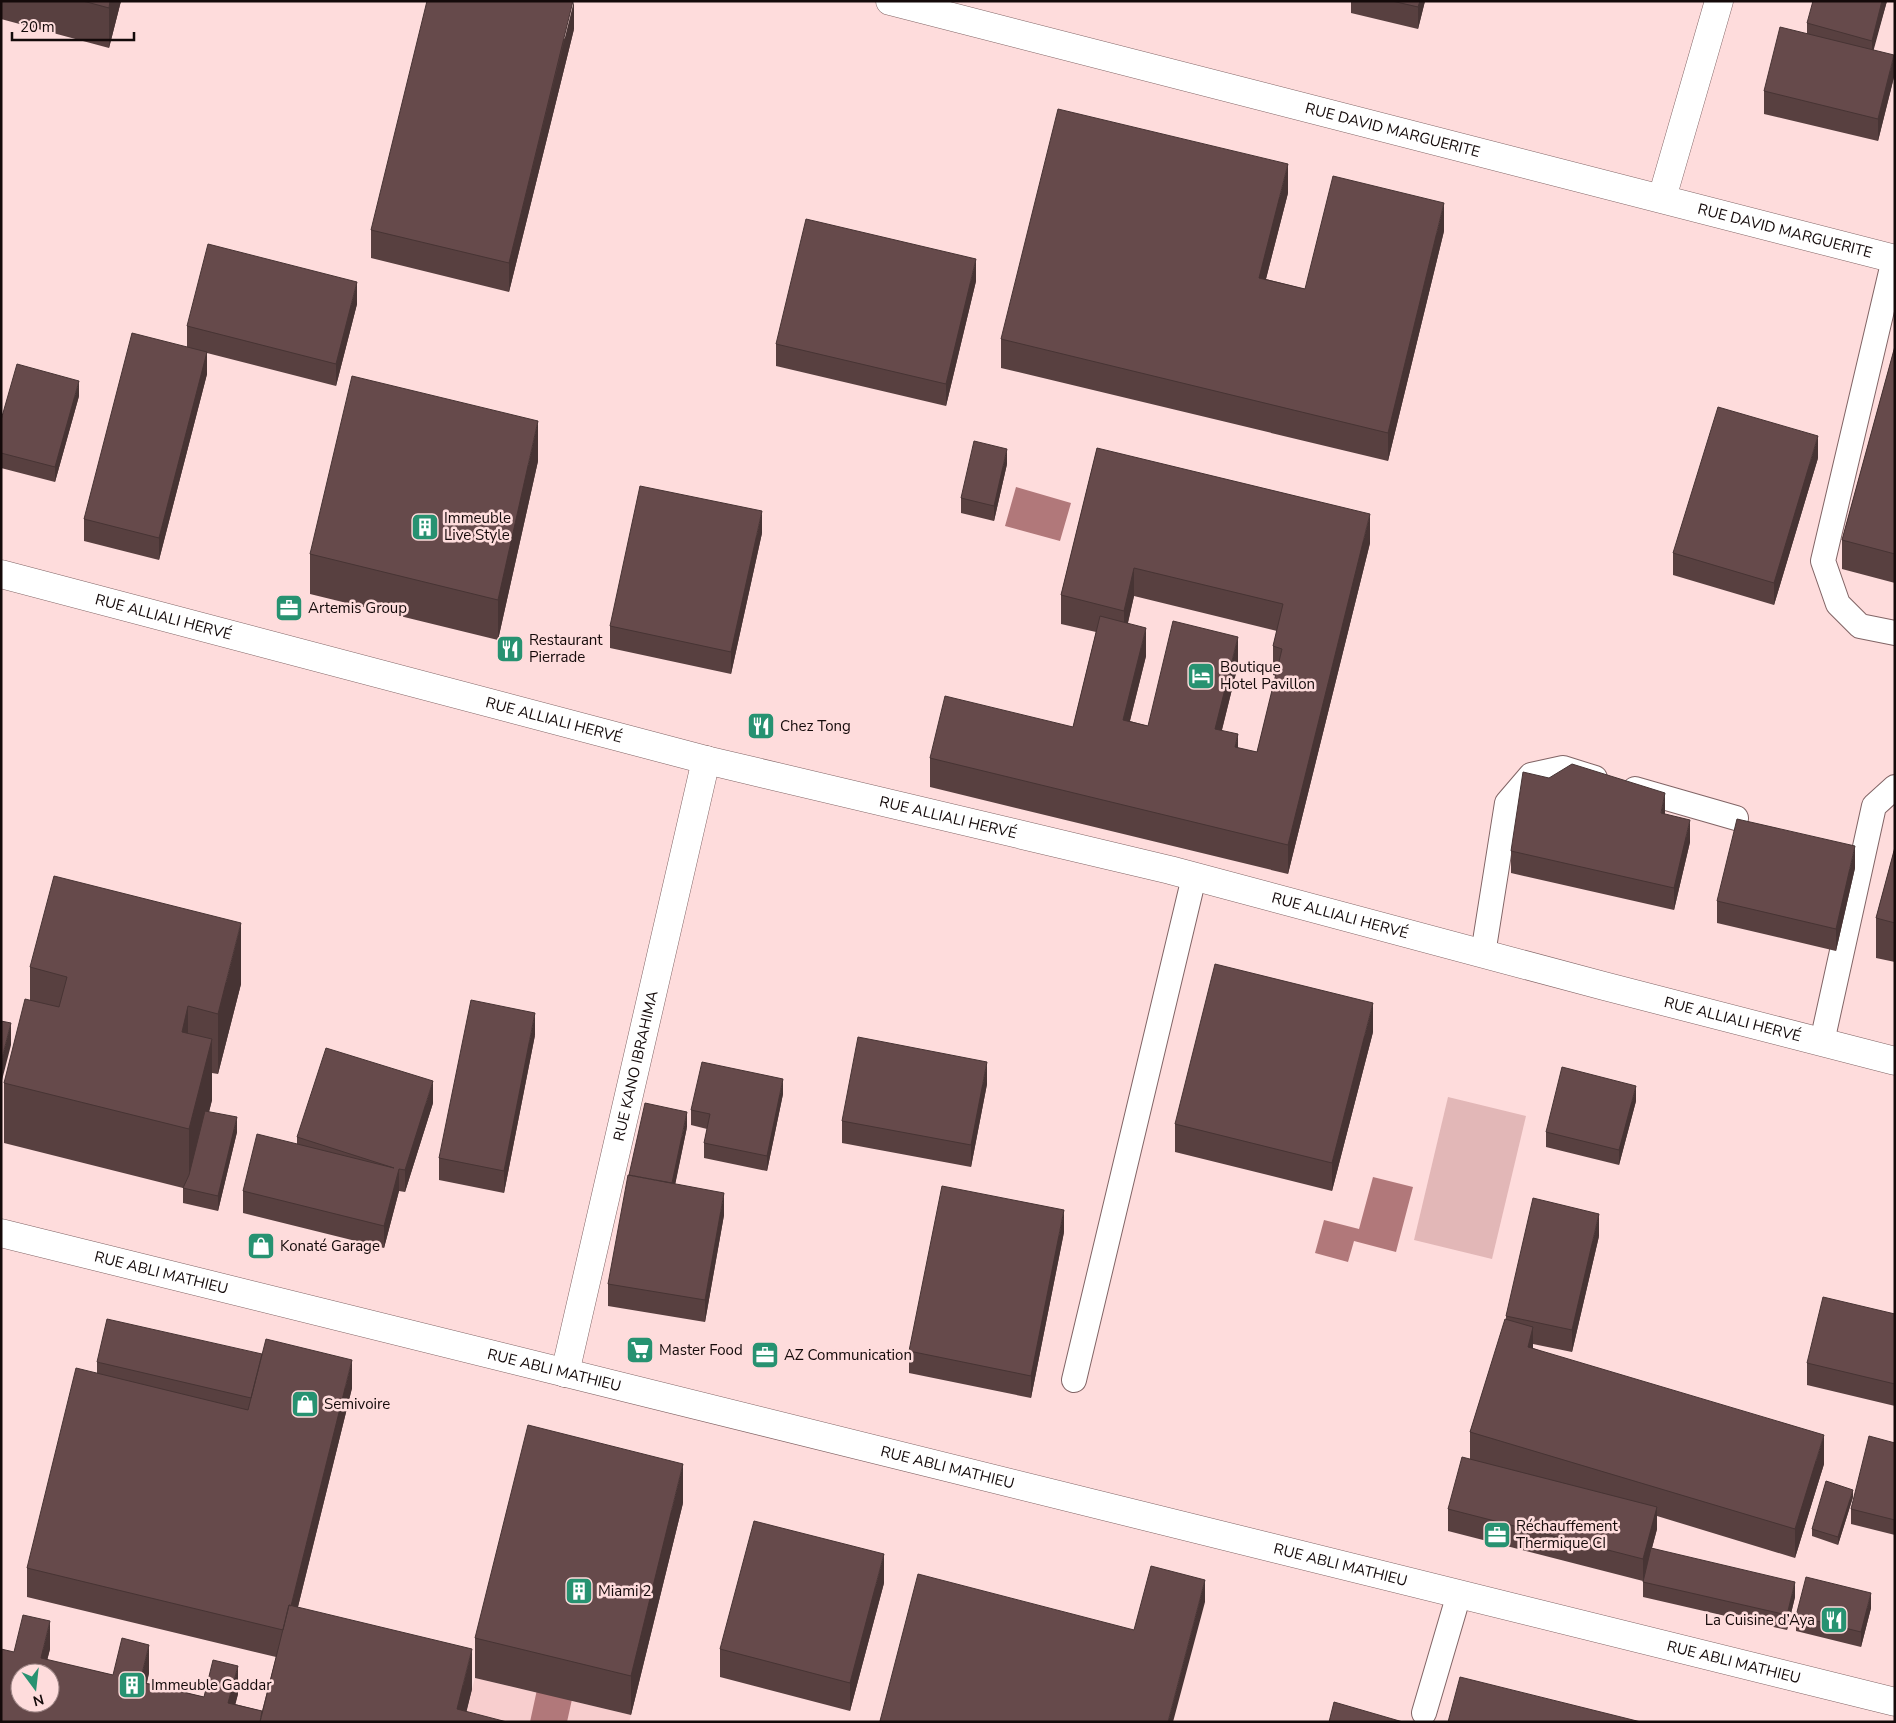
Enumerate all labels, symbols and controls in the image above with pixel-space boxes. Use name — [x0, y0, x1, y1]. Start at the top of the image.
scale bar — [12, 10, 135, 42]
text: 20 m — [20, 17, 55, 37]
street label: RUE DAVID MARGUERITE — [1303, 98, 1482, 162]
street label: RUE DAVID MARGUERITE — [1695, 199, 1875, 263]
place label: Immeuble Live Style — [444, 508, 511, 545]
building icon: Immeuble Live Style — [410, 512, 440, 542]
street label: RUE ALLIALI HERVÉ — [93, 589, 234, 644]
office icon: Artemis Group — [274, 593, 304, 623]
place label: Artemis Group — [308, 598, 407, 618]
place label: Restaurant Pierrade — [529, 630, 603, 667]
restaurant icon: Restaurant Pierrade — [495, 634, 525, 664]
place label: Boutique Hotel Pavillon — [1220, 657, 1315, 694]
hotel icon: Boutique Hotel Pavillon — [1186, 661, 1216, 691]
street label: RUE ALLIALI HERVÉ — [484, 692, 625, 748]
restaurant icon: Chez Tong — [746, 711, 776, 741]
place label: Chez Tong — [780, 716, 851, 736]
street label: RUE ALLIALI HERVÉ — [877, 791, 1019, 843]
street label: RUE ALLIALI HERVÉ — [1270, 888, 1411, 943]
street label: RUE KANO IBRAHIMA — [609, 989, 663, 1143]
street label: RUE ALLIALI HERVÉ — [1662, 992, 1803, 1046]
shop icon: Konaté Garage — [246, 1231, 276, 1261]
place label: Konaté Garage — [280, 1236, 380, 1256]
street label: RUE ABLI MATHIEU — [92, 1246, 230, 1299]
supermarket icon: Master Food — [625, 1335, 655, 1365]
place label: Master Food — [659, 1340, 743, 1360]
office icon: AZ Communication — [750, 1340, 780, 1370]
street label: RUE ABLI MATHIEU — [485, 1344, 623, 1396]
place label: AZ Communication — [784, 1345, 912, 1365]
shop icon: Semivoire — [290, 1389, 320, 1419]
place label: Semivoire — [324, 1394, 390, 1414]
street label: RUE ABLI MATHIEU — [878, 1441, 1016, 1494]
place label: Réchauffement Thermique CI — [1516, 1516, 1619, 1553]
office icon: Réchauffement Thermique CI — [1482, 1520, 1512, 1550]
street label: RUE ABLI MATHIEU — [1272, 1539, 1409, 1591]
building icon: Miami 2 — [564, 1576, 594, 1606]
place label: Miami 2 — [598, 1581, 651, 1601]
restaurant icon: La Cuisine d’Aya — [1819, 1605, 1849, 1635]
place label: La Cuisine d’Aya — [1705, 1610, 1815, 1630]
street label: RUE ABLI MATHIEU — [1665, 1636, 1803, 1688]
north arrow — [10, 1663, 60, 1713]
building icon: Immeuble Gaddar — [117, 1670, 147, 1700]
place label: Immeuble Gaddar — [151, 1675, 272, 1695]
text: N — [31, 1690, 46, 1711]

